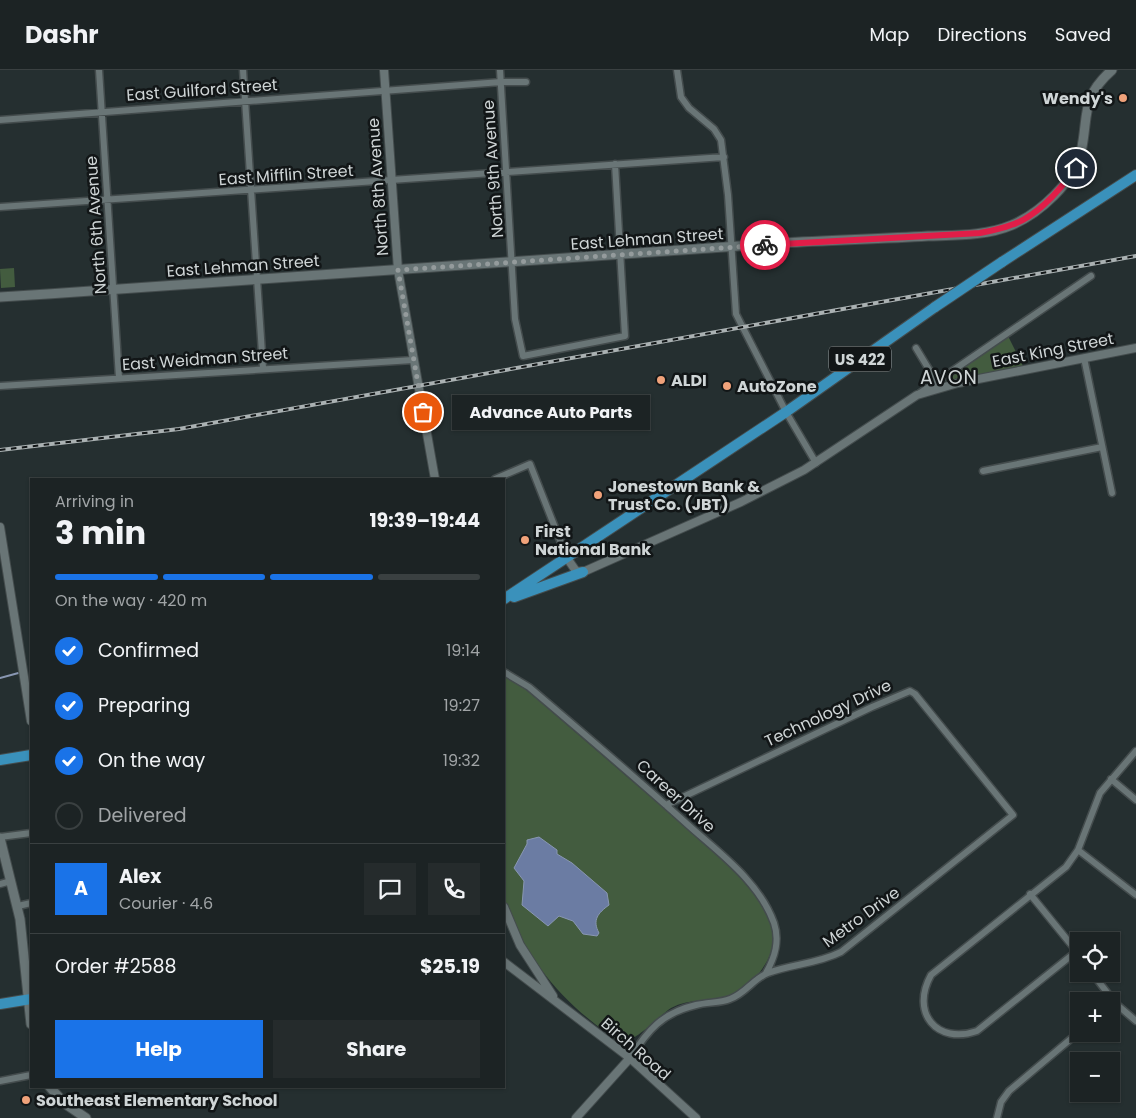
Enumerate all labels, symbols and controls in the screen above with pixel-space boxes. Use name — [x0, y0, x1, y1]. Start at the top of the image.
text: Dashr — [25, 18, 99, 51]
text: Map — [870, 22, 909, 47]
text: Directions — [937, 22, 1027, 47]
text: Saved — [1055, 22, 1111, 47]
street label: East Guilford Street — [126, 73, 279, 107]
place label: Wendy's — [1042, 87, 1113, 110]
marker: Wendy's — [1117, 92, 1129, 104]
street label: North 9th Avenue — [477, 99, 509, 239]
street label: North 8th Avenue — [362, 117, 394, 257]
pin — [1055, 147, 1097, 189]
icon: home — [1062, 154, 1090, 182]
street label: North 6th Avenue — [80, 155, 112, 295]
street label: East Mifflin Street — [218, 159, 354, 191]
courier — [740, 220, 790, 270]
street label: East Lehman Street — [570, 222, 724, 256]
icon: bike — [751, 231, 779, 259]
street label: East Lehman Street — [166, 249, 320, 283]
street label: East King Street — [990, 327, 1116, 373]
street label: East Weidman Street — [121, 342, 289, 376]
road number: US 422 — [829, 346, 891, 372]
district label: AVON — [920, 364, 978, 391]
place label: ALDI — [671, 369, 707, 392]
marker: ALDI — [655, 374, 667, 386]
place label: AutoZone — [737, 375, 817, 398]
marker: AutoZone — [721, 380, 733, 392]
pin — [402, 391, 444, 433]
callout: Advance Auto Parts — [453, 394, 650, 430]
icon: bag — [409, 398, 437, 426]
text: Advance Auto Parts — [469, 401, 633, 424]
place label: Jonestown Bank & Trust Co. (JBT) — [608, 475, 760, 516]
marker: Jonestown Bank & Trust Co. (JBT) — [592, 489, 604, 501]
text: Arriving in — [55, 490, 134, 513]
text: 19:39–19:44 — [369, 507, 480, 534]
text: 3 min — [55, 510, 146, 555]
place label: First National Bank — [535, 520, 651, 561]
marker: First National Bank — [519, 534, 531, 546]
text: On the way · 420 m — [55, 589, 207, 612]
icon: check — [55, 637, 83, 665]
text: Confirmed — [98, 637, 199, 664]
text: 19:14 — [446, 639, 480, 662]
street label: Technology Drive — [761, 674, 895, 752]
icon: check — [55, 692, 83, 720]
text: Preparing — [98, 692, 190, 719]
text: 19:27 — [443, 694, 480, 717]
icon: check — [55, 747, 83, 775]
text: On the way — [98, 747, 205, 774]
text: 19:32 — [443, 749, 480, 772]
street label: Career Drive — [631, 754, 721, 838]
text: Delivered — [98, 802, 187, 829]
text: Alex — [119, 863, 161, 890]
button: chat — [364, 863, 416, 915]
button: phone — [428, 863, 480, 915]
text: A — [74, 875, 88, 902]
street label: Metro Drive — [818, 881, 904, 953]
text: Courier · 4.6 — [119, 892, 213, 915]
map controls — [1070, 932, 1120, 1102]
button: locate — [1070, 932, 1120, 982]
text: Order #2588 — [55, 953, 177, 980]
text: $25.19 — [420, 953, 480, 980]
button: + — [1070, 992, 1120, 1042]
street label: Birch Road — [596, 1012, 676, 1086]
button: Help — [55, 1020, 263, 1078]
button: Share — [273, 1020, 480, 1078]
button: − — [1070, 1052, 1120, 1102]
place label: Southeast Elementary School — [36, 1089, 278, 1112]
marker: Southeast Elementary School — [20, 1094, 32, 1106]

